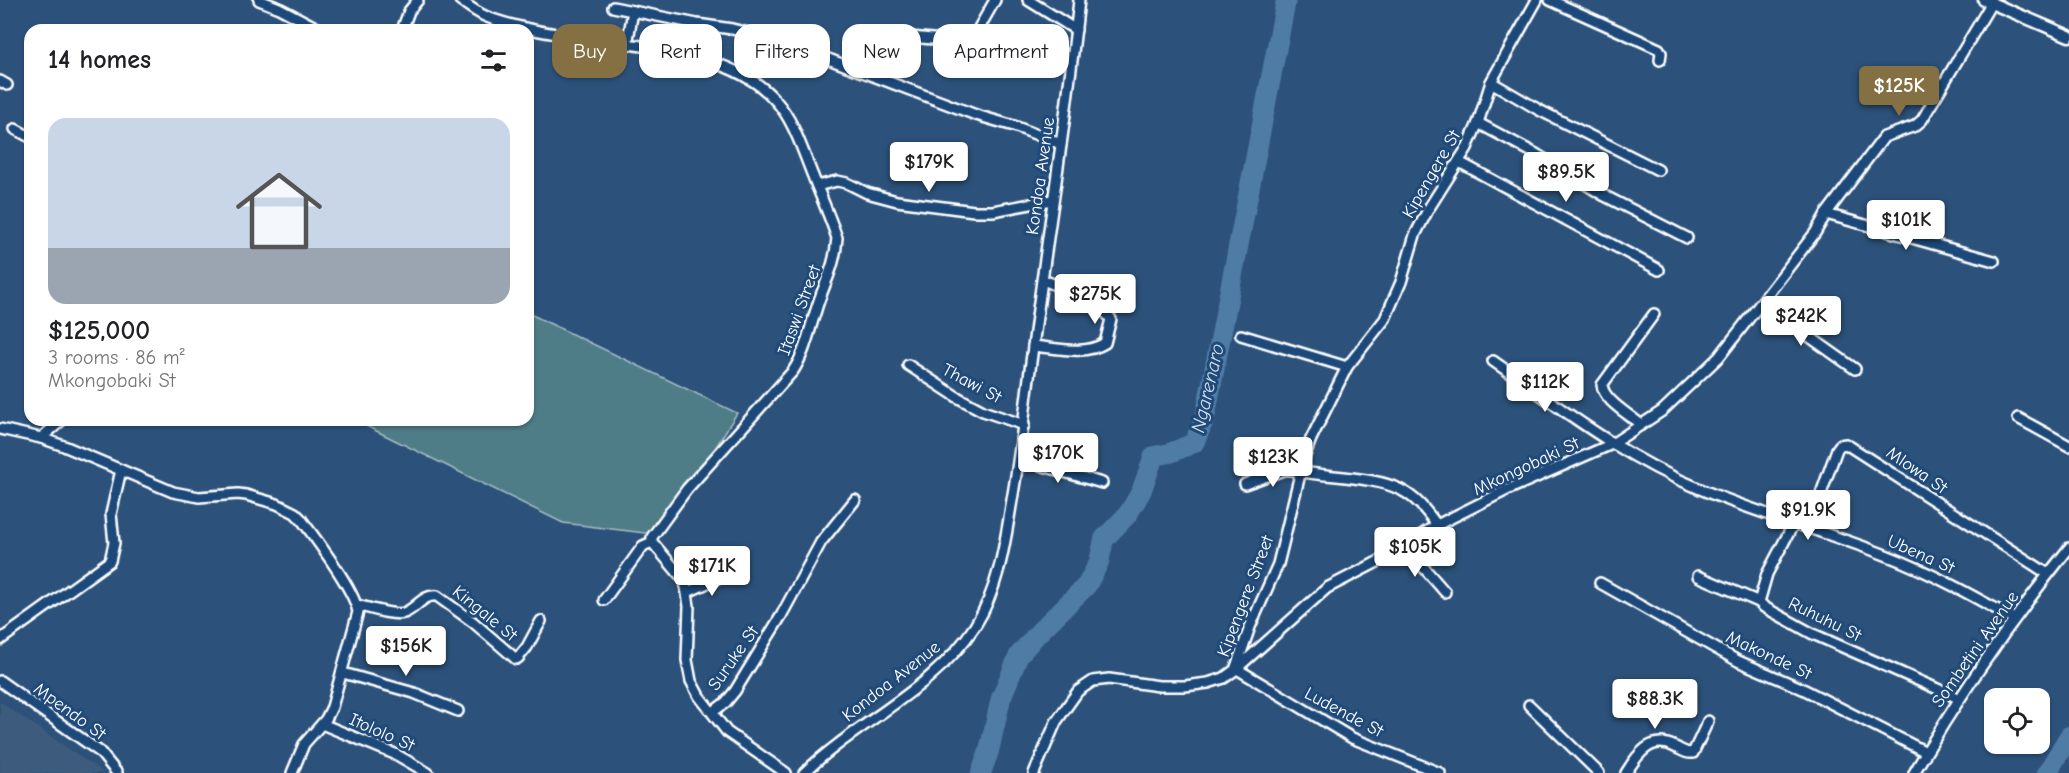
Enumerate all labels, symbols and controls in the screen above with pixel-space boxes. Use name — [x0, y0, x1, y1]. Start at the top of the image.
chip: Buy — [552, 24, 627, 78]
chip: Rent — [639, 24, 722, 78]
chip: Filters — [734, 24, 830, 78]
chip: New — [842, 24, 921, 78]
chip: Apartment — [933, 24, 1069, 78]
icon: filters — [477, 44, 510, 77]
text: 14 homes — [48, 45, 151, 75]
pin: $125K — [1857, 66, 1941, 117]
text: $125K — [1873, 74, 1925, 97]
street label: Kondoa Avenue — [1022, 116, 1059, 236]
street label: Kipengere St — [1398, 126, 1465, 222]
pin: $179K — [887, 142, 971, 193]
text: $179K — [904, 150, 954, 173]
pin: $89.5K — [1517, 152, 1615, 203]
icon: home — [225, 157, 333, 265]
text: $89.5K — [1537, 160, 1595, 183]
pin: $101K — [1864, 200, 1948, 251]
text: $101K — [1881, 208, 1931, 231]
street label: Itaswi Street — [773, 261, 826, 358]
pin: $275K — [1053, 274, 1137, 325]
text: $275K — [1069, 282, 1121, 305]
pin: $242K — [1759, 296, 1843, 347]
text: $242K — [1775, 304, 1827, 327]
text: $125,000 — [48, 316, 150, 346]
water label: Ngarenaro — [1186, 341, 1229, 435]
text: 3 rooms · 86 m² — [48, 346, 185, 369]
street label: Thawi St — [938, 359, 1006, 408]
pin: $112K — [1503, 362, 1587, 413]
text: Mkongobaki St — [48, 369, 176, 392]
text: $112K — [1521, 370, 1569, 393]
street label: Mkongobaki St — [1470, 432, 1583, 500]
pin: $170K — [1016, 433, 1100, 484]
pin: $123K — [1231, 437, 1315, 488]
text: $170K — [1032, 441, 1084, 464]
street label: Mlowa St — [1882, 442, 1952, 499]
text: $123K — [1248, 445, 1298, 468]
pin: $91.9K — [1759, 490, 1857, 541]
text: $91.9K — [1780, 498, 1836, 521]
pin: $105K — [1373, 527, 1457, 578]
street label: Ubena St — [1884, 530, 1958, 579]
street label: Kipengere Street — [1213, 532, 1279, 660]
text: $105K — [1388, 535, 1442, 558]
pin: $171K — [670, 546, 754, 597]
text: $171K — [688, 554, 736, 577]
street label: Kingale St — [448, 581, 522, 646]
street label: Sombetini Avenue — [1927, 587, 2023, 711]
street label: Ruhuhu St — [1785, 593, 1866, 647]
street label: Suruke St — [704, 621, 764, 695]
pin: $156K — [364, 626, 448, 677]
street label: Makonde St — [1723, 627, 1816, 685]
text: $156K — [380, 634, 432, 657]
street label: Kondoa Avenue — [838, 637, 945, 726]
street label: Mpendo St — [30, 678, 110, 745]
pin: $88.3K — [1606, 679, 1704, 730]
street label: Ludende St — [1301, 683, 1387, 742]
text: $88.3K — [1626, 687, 1684, 710]
map controls — [1984, 688, 2050, 754]
button: locate — [1984, 688, 2050, 754]
street label: Itololo St — [346, 709, 418, 756]

